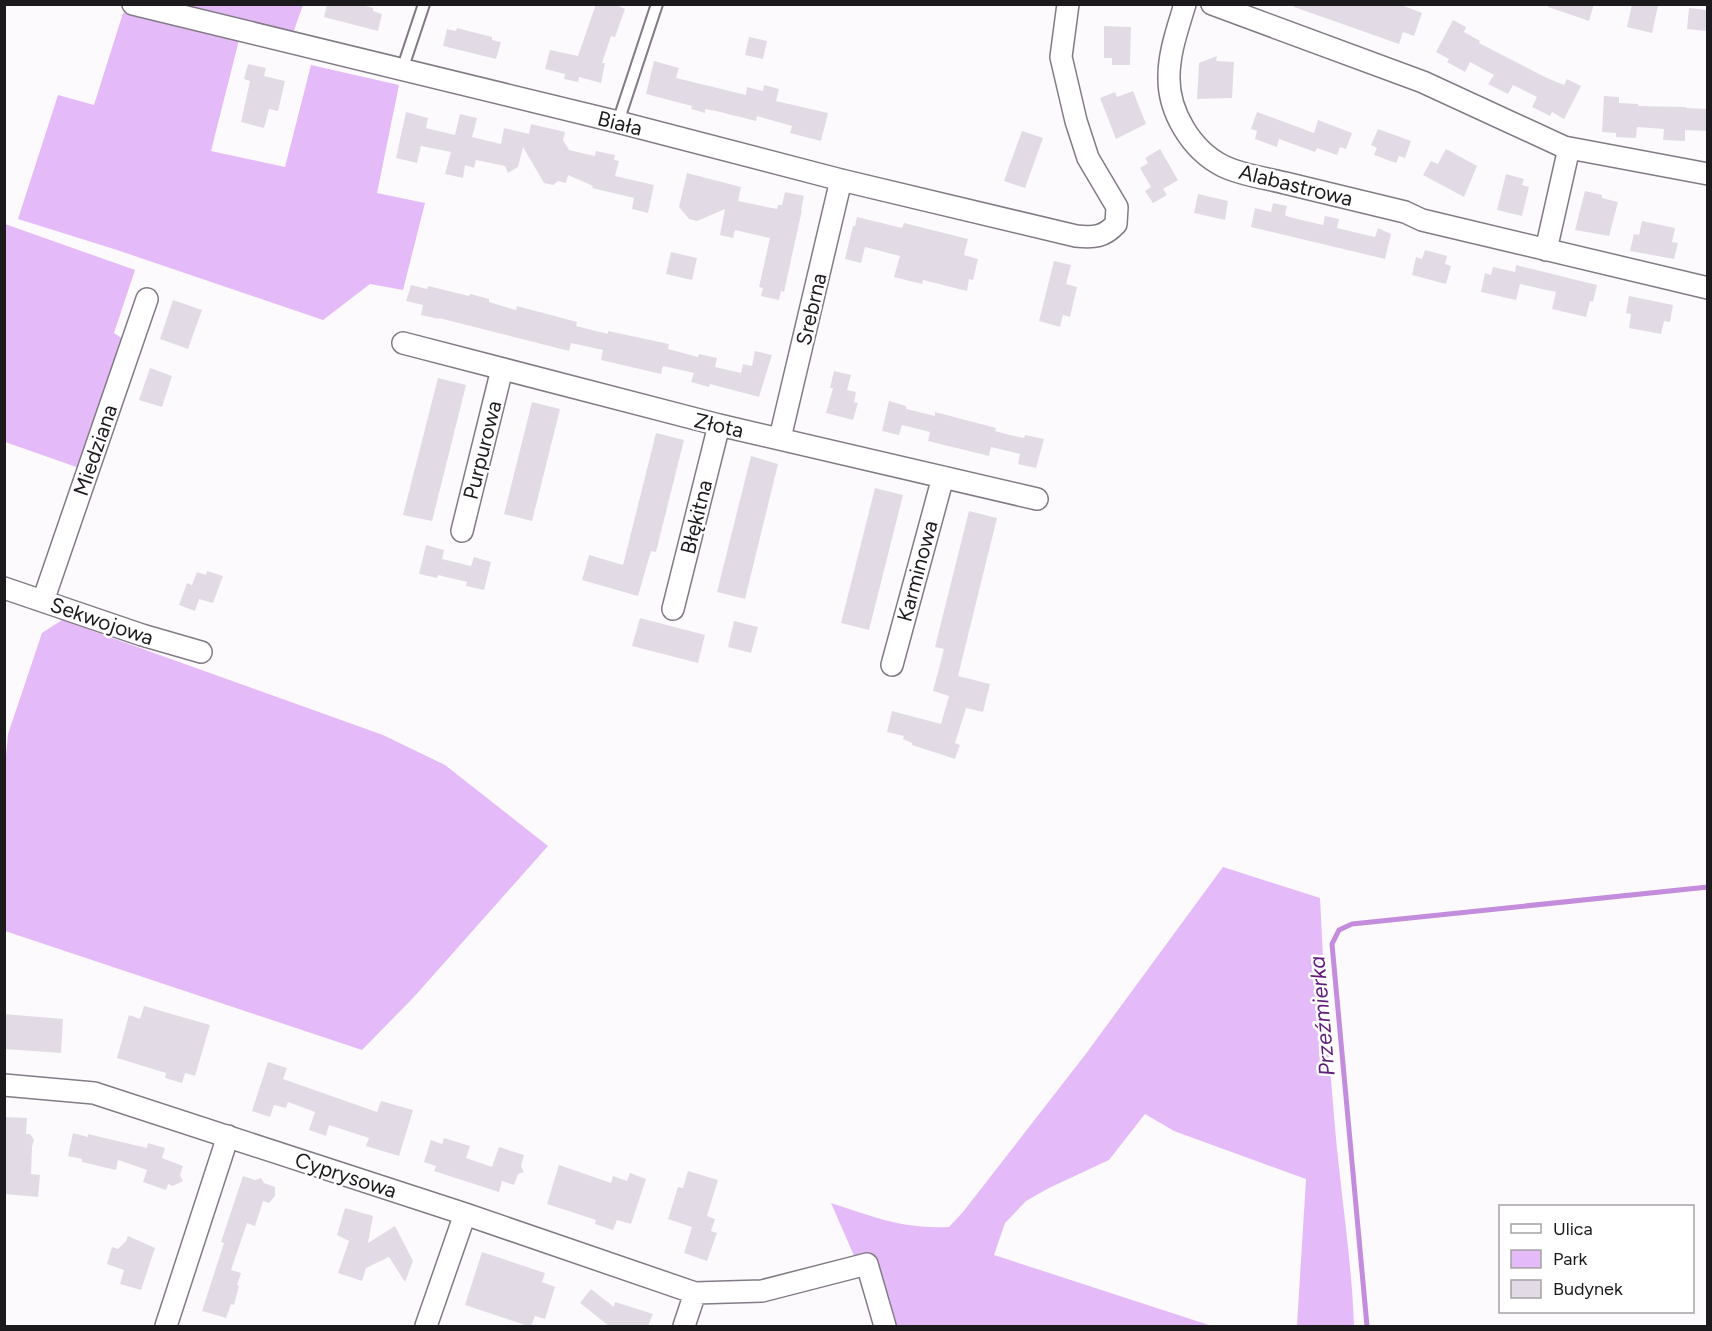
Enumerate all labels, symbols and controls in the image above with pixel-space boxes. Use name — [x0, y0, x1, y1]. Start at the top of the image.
street label: Biała — [595, 105, 645, 141]
street label: Alabastrowa — [1237, 159, 1355, 211]
street label: Srebrna — [791, 270, 831, 348]
street label: Purpurowa — [458, 398, 506, 502]
street label: Miedziana — [68, 401, 122, 499]
street label: Złota — [692, 407, 746, 443]
street label: Błękitna — [675, 477, 717, 557]
street label: Karminowa — [892, 518, 942, 624]
street label: Sekwojowa — [47, 592, 157, 650]
water label: Przeźmierka — [1303, 955, 1341, 1077]
street label: Cyprysowa — [292, 1147, 400, 1203]
legend — [1499, 1205, 1694, 1313]
text: Ulica — [1553, 1218, 1593, 1240]
text: Park — [1553, 1248, 1588, 1270]
text: Budynek — [1553, 1278, 1623, 1300]

